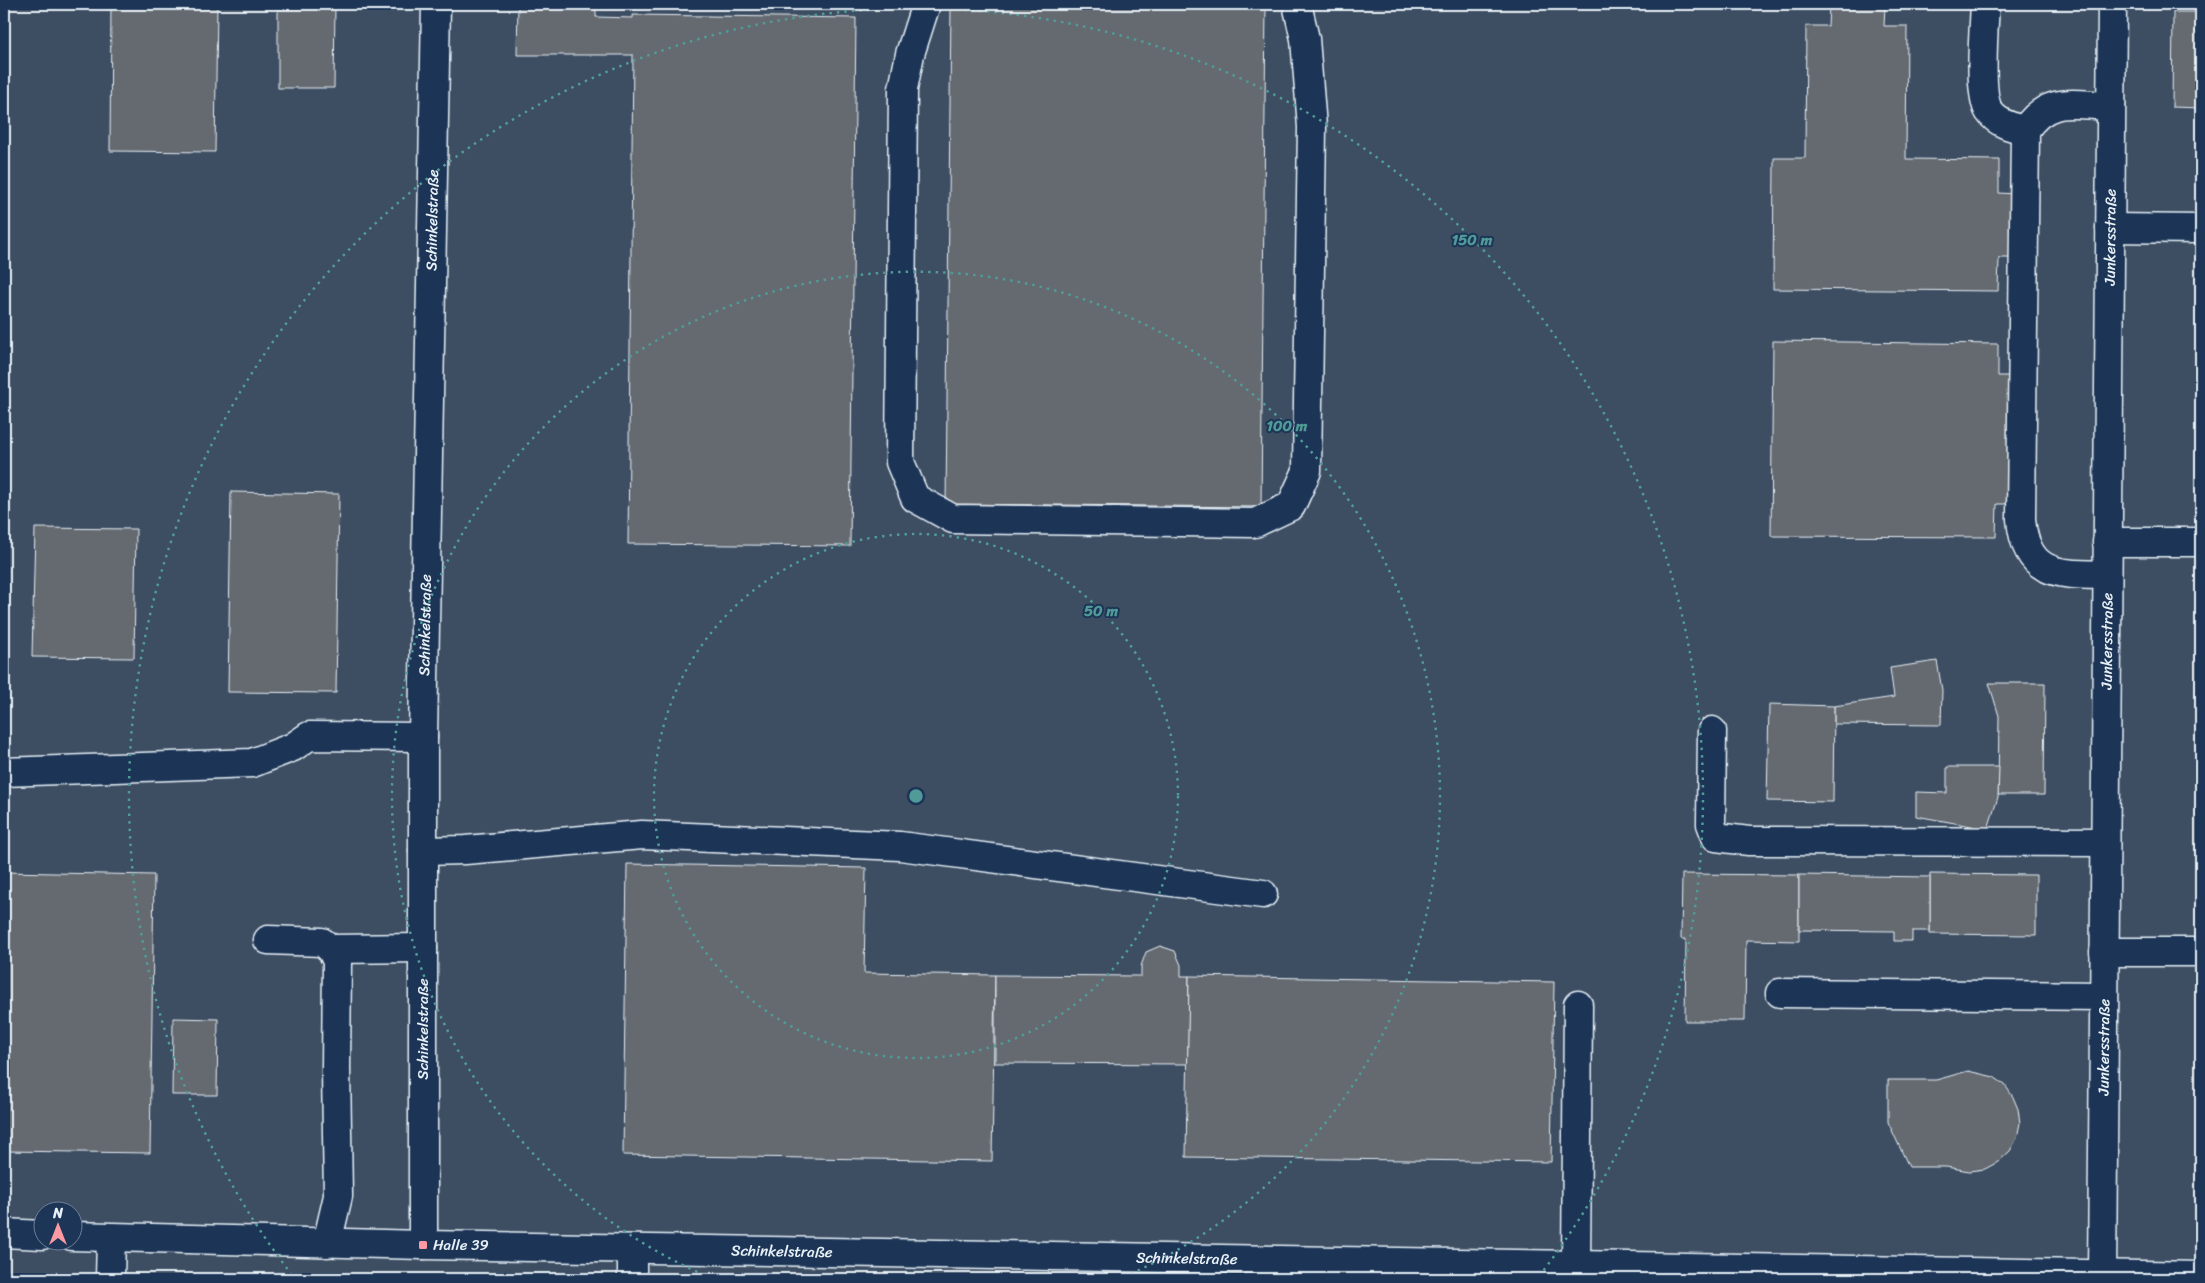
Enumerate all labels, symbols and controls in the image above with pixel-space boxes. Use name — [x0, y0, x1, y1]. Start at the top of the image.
street label: Schinkelstraße — [418, 169, 446, 271]
street label: Junkersstraße — [2097, 188, 2124, 286]
text: 150 m — [1452, 227, 1493, 253]
text: 100 m — [1267, 413, 1308, 439]
street label: Schinkelstraße — [411, 574, 439, 676]
street label: Junkersstraße — [2094, 592, 2120, 690]
text: 50 m — [1084, 598, 1119, 624]
centre of rings — [907, 787, 925, 805]
street label: Schinkelstraße — [410, 978, 436, 1080]
street label: Junkersstraße — [2090, 998, 2117, 1096]
north arrow — [32, 1200, 82, 1250]
text: N — [52, 1201, 63, 1226]
place label: Halle 39 — [433, 1232, 489, 1258]
street label: Schinkelstraße — [731, 1237, 833, 1265]
marker: Halle 39 — [417, 1239, 429, 1251]
street label: Schinkelstraße — [1136, 1244, 1238, 1272]

